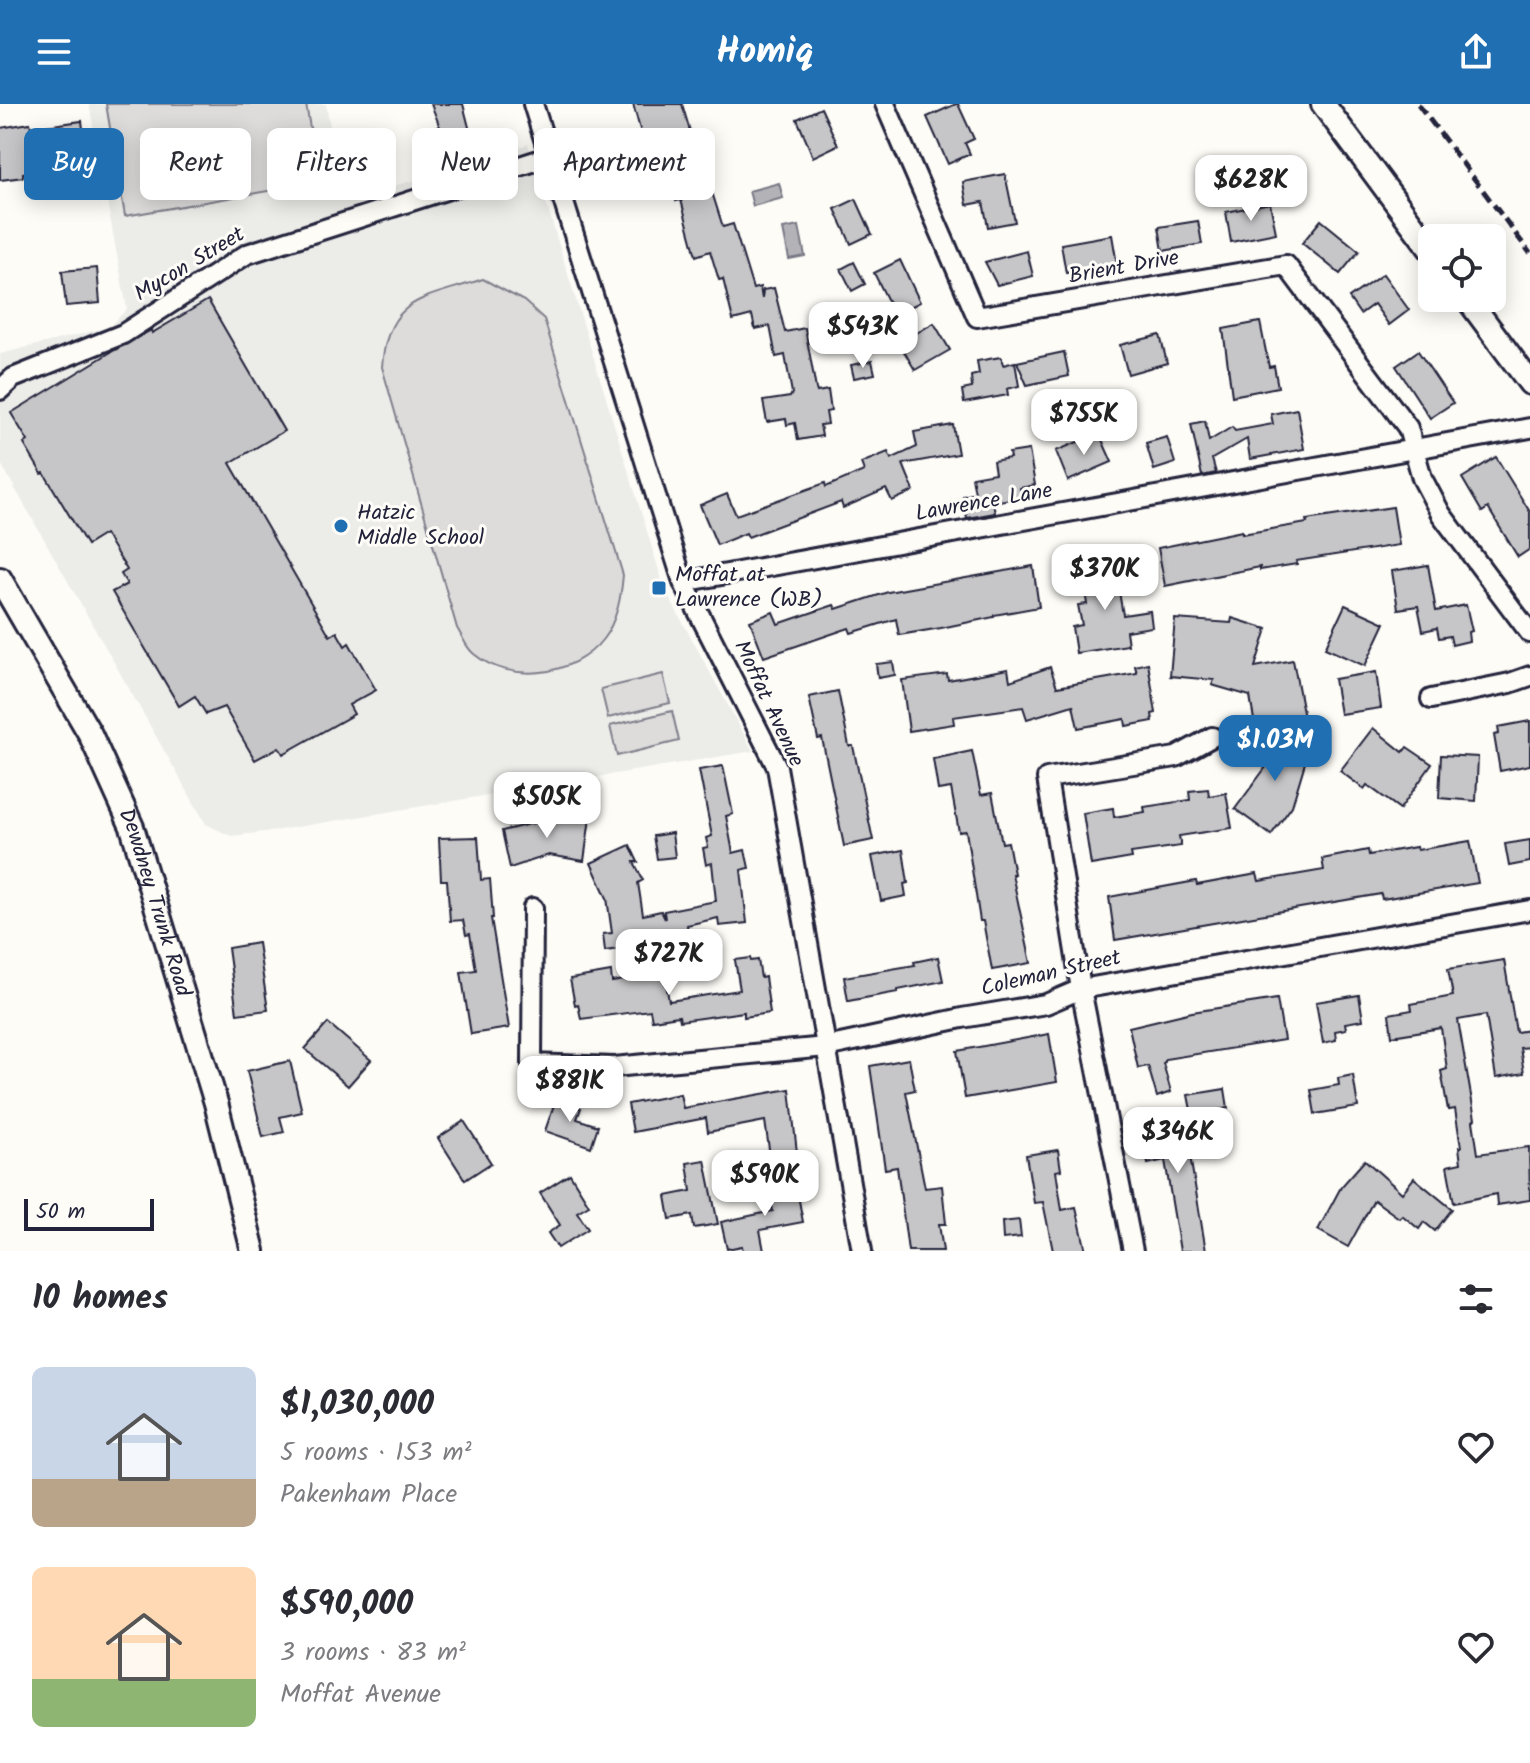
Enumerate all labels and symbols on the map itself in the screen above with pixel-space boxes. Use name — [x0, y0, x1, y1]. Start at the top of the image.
pin: $628K — [1195, 155, 1307, 223]
street label: Mycon Street — [128, 218, 252, 312]
street label: Brient Drive — [1066, 241, 1182, 295]
pin: $543K — [807, 302, 919, 370]
pin: $755K — [1028, 389, 1140, 457]
street label: Lawrence Lane — [913, 474, 1055, 532]
place label: Hatzic Middle School — [357, 496, 485, 556]
marker: Hatzic Middle School — [332, 517, 350, 535]
pin: $370K — [1049, 544, 1161, 612]
place label: Moffat at Lawrence (WB) — [675, 558, 823, 618]
marker: Moffat at Lawrence (WB) — [650, 579, 668, 597]
street label: Moffat Avenue — [723, 635, 813, 773]
pin: $1.03M — [1210, 715, 1340, 783]
pin: $505K — [491, 772, 603, 840]
street label: Dewdney Trunk Road — [108, 802, 200, 1002]
pin: $727K — [613, 929, 725, 997]
street label: Coleman Street — [978, 941, 1125, 1007]
pin: $881K — [514, 1056, 626, 1124]
pin: $346K — [1122, 1107, 1234, 1175]
pin: $590K — [709, 1150, 821, 1218]
scale bar — [24, 1195, 154, 1231]

